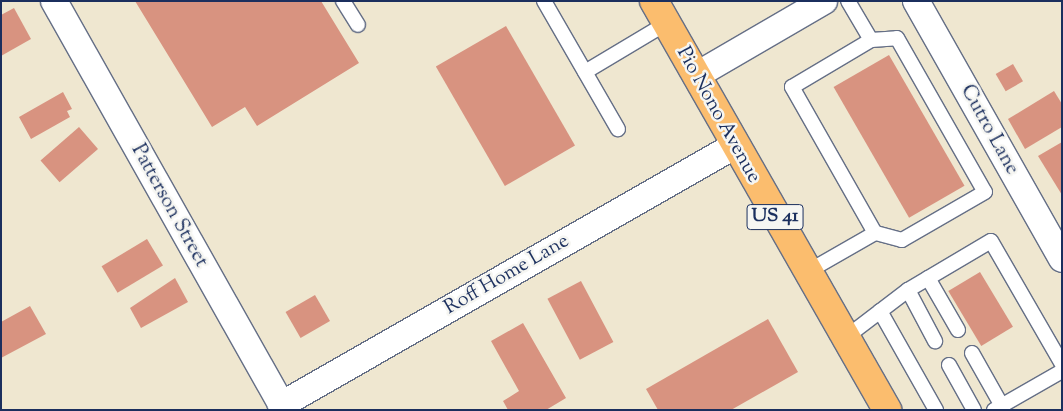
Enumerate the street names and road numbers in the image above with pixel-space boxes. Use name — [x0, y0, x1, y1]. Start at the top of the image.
street label: Pio Nono Avenue — [671, 43, 765, 187]
street label: Cutro Lane — [954, 81, 1024, 179]
street label: Patterson Street — [125, 140, 213, 272]
road number: US 41 — [746, 200, 804, 233]
street label: Roff Home Lane — [440, 230, 574, 320]

